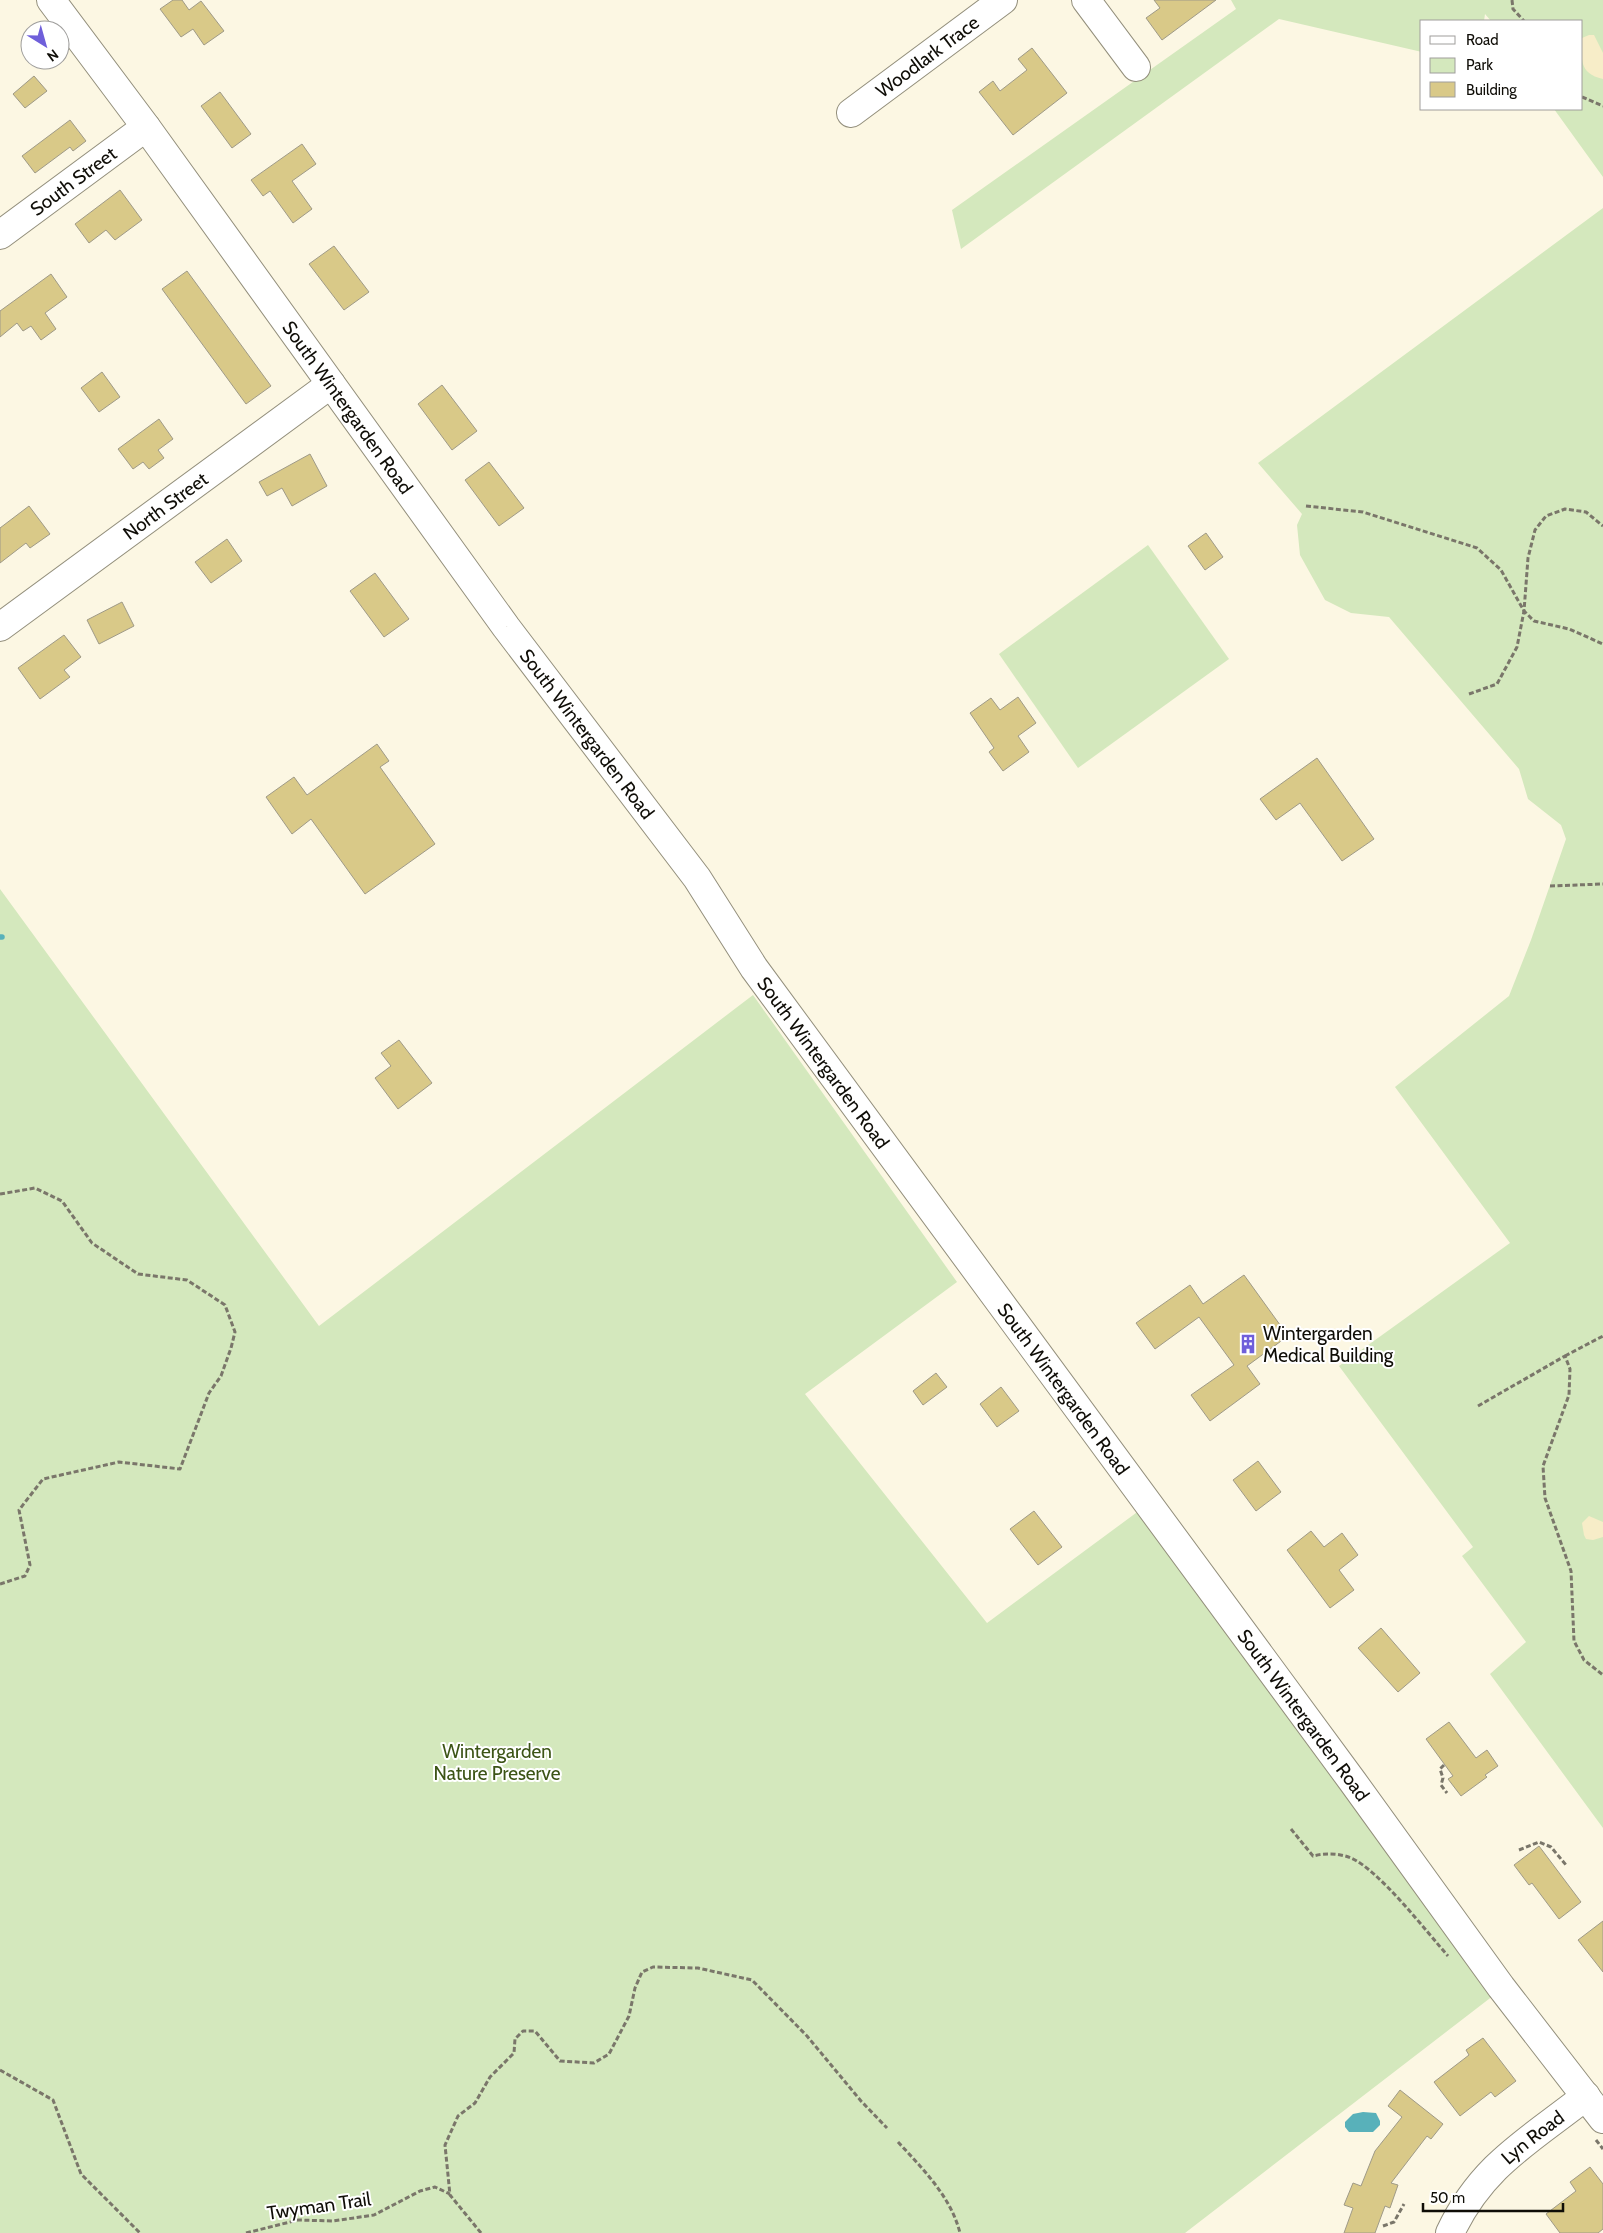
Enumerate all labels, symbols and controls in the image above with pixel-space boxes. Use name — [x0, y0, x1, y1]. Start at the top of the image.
street label: Woodlark Trace — [871, 10, 984, 102]
north arrow — [20, 20, 70, 70]
legend — [1420, 20, 1583, 110]
text: Road — [1466, 31, 1499, 49]
text: N — [43, 45, 62, 66]
text: Park — [1466, 56, 1493, 74]
text: Building — [1466, 81, 1517, 99]
street label: South Street — [26, 141, 121, 220]
street label: South Wintergarden Road — [278, 316, 418, 498]
street label: North Street — [118, 467, 213, 544]
street label: South Wintergarden Road — [515, 644, 659, 823]
street label: South Wintergarden Road — [753, 972, 894, 1153]
street label: South Wintergarden Road — [993, 1298, 1134, 1479]
place label: Wintergarden Medical Building — [1263, 1322, 1394, 1367]
building icon: Wintergarden Medical Building — [1237, 1333, 1259, 1355]
street label: South Wintergarden Road — [1233, 1624, 1374, 1805]
park label: Wintergarden Nature Preserve — [434, 1740, 561, 1785]
street label: Lyn Road — [1496, 2105, 1568, 2169]
scale bar — [1423, 2180, 1563, 2212]
street label: Twyman Trail — [266, 2187, 373, 2225]
text: 50 m — [1430, 2189, 1465, 2207]

